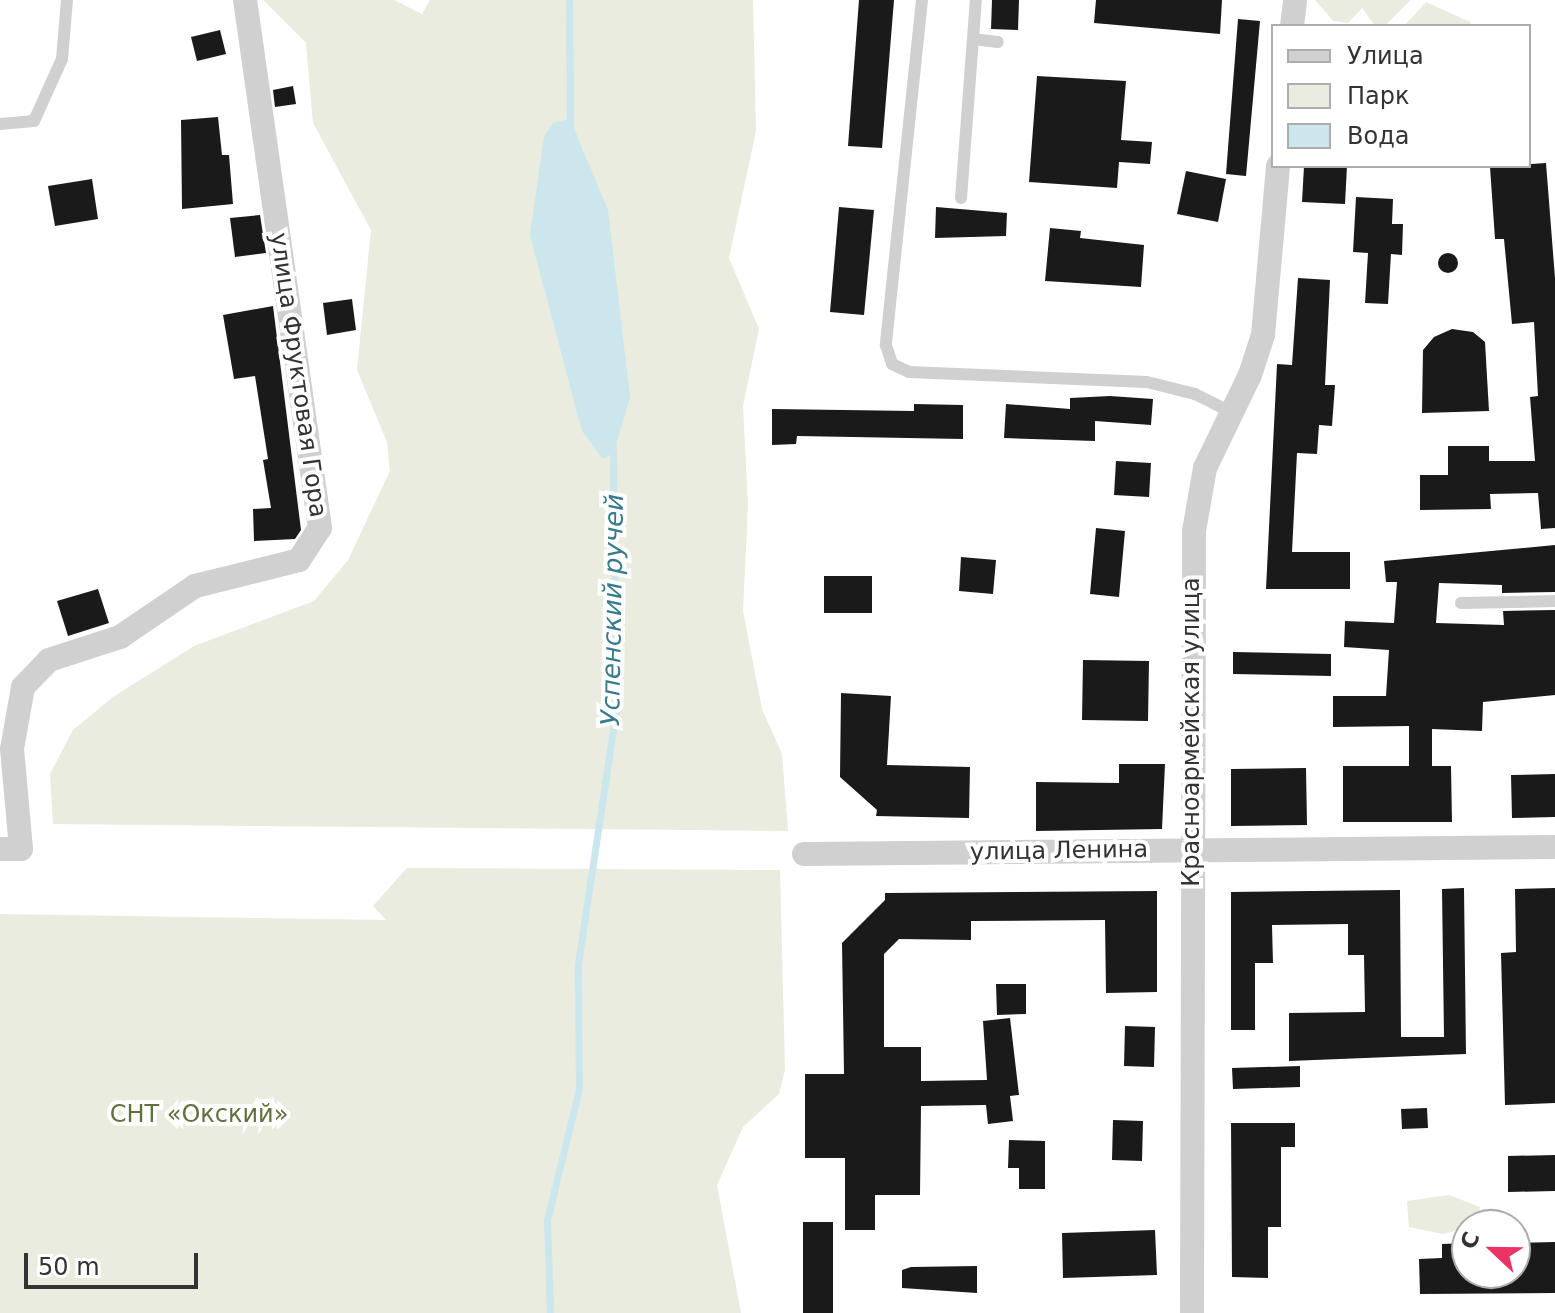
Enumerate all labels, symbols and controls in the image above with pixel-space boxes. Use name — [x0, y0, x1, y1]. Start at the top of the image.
legend — [1271, 24, 1531, 168]
text: Улица — [1347, 42, 1424, 70]
text: Парк — [1347, 82, 1409, 110]
text: Вода — [1347, 122, 1409, 150]
street label: улица Фруктовая Гора — [264, 231, 332, 519]
water label: Успенский ручей — [595, 494, 631, 726]
street label: Красноармейская улица — [1178, 577, 1206, 887]
street label: улица Ленина — [970, 835, 1148, 867]
park label: СНТ «Окский» — [110, 1101, 288, 1129]
north arrow — [1451, 1209, 1531, 1289]
text: С — [1456, 1228, 1485, 1253]
scale bar — [28, 1237, 202, 1287]
text: 50 m — [38, 1253, 100, 1281]

